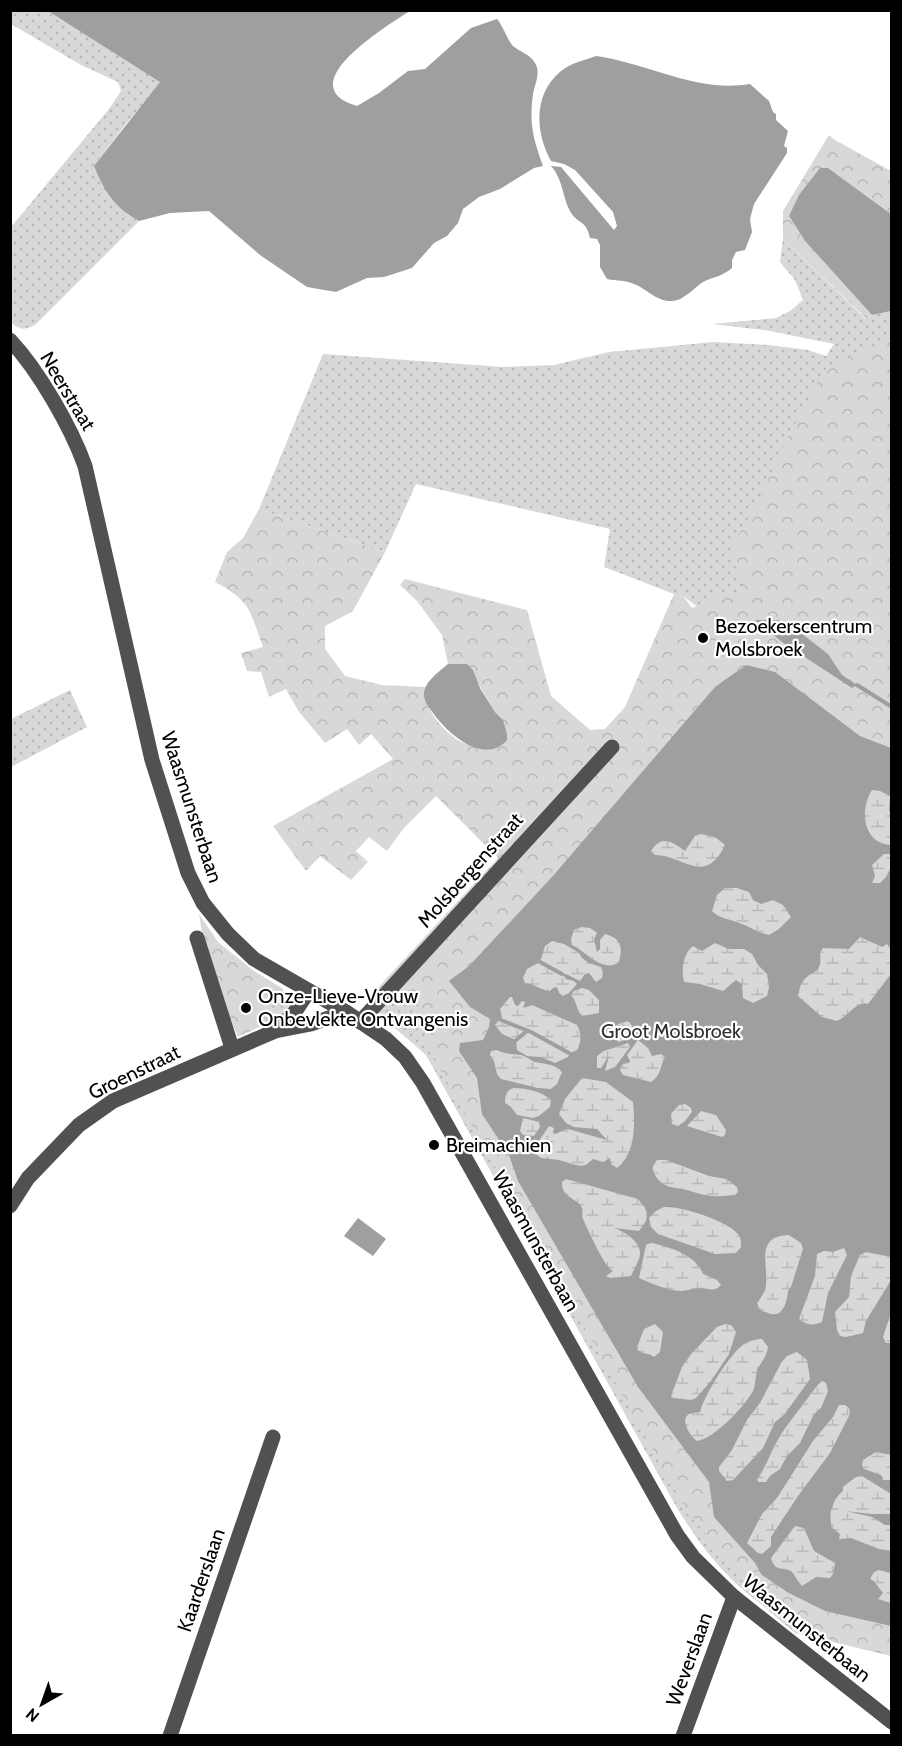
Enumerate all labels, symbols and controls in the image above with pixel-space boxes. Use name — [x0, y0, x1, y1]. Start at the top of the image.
street label: Neerstraat — [35, 347, 101, 435]
place label: Bezoekerscentrum Molsbroek — [715, 614, 872, 661]
marker: Bezoekerscentrum Molsbroek — [696, 631, 710, 645]
street label: Waasmunsterbaan — [156, 728, 228, 886]
street label: Molsbergenstraat — [412, 808, 528, 932]
place label: Onze-Lieve-Vrouw Onbevlekte Ontvangenis — [258, 984, 468, 1031]
marker: Onze-Lieve-Vrouw Onbevlekte Ontvangenis — [239, 1001, 253, 1015]
park label: Groot Molsbroek — [601, 1019, 741, 1043]
street label: Groenstraat — [84, 1039, 184, 1104]
place label: Breimachien — [446, 1133, 551, 1157]
marker: Breimachien — [427, 1138, 441, 1152]
street label: Waasmunsterbaan — [487, 1166, 585, 1316]
street label: Kaarderslaan — [172, 1525, 230, 1635]
street label: Waasmunsterbaan — [738, 1569, 876, 1687]
street label: Weverslaan — [661, 1609, 717, 1709]
north arrow — [12, 1674, 72, 1734]
text: N — [22, 1704, 43, 1726]

